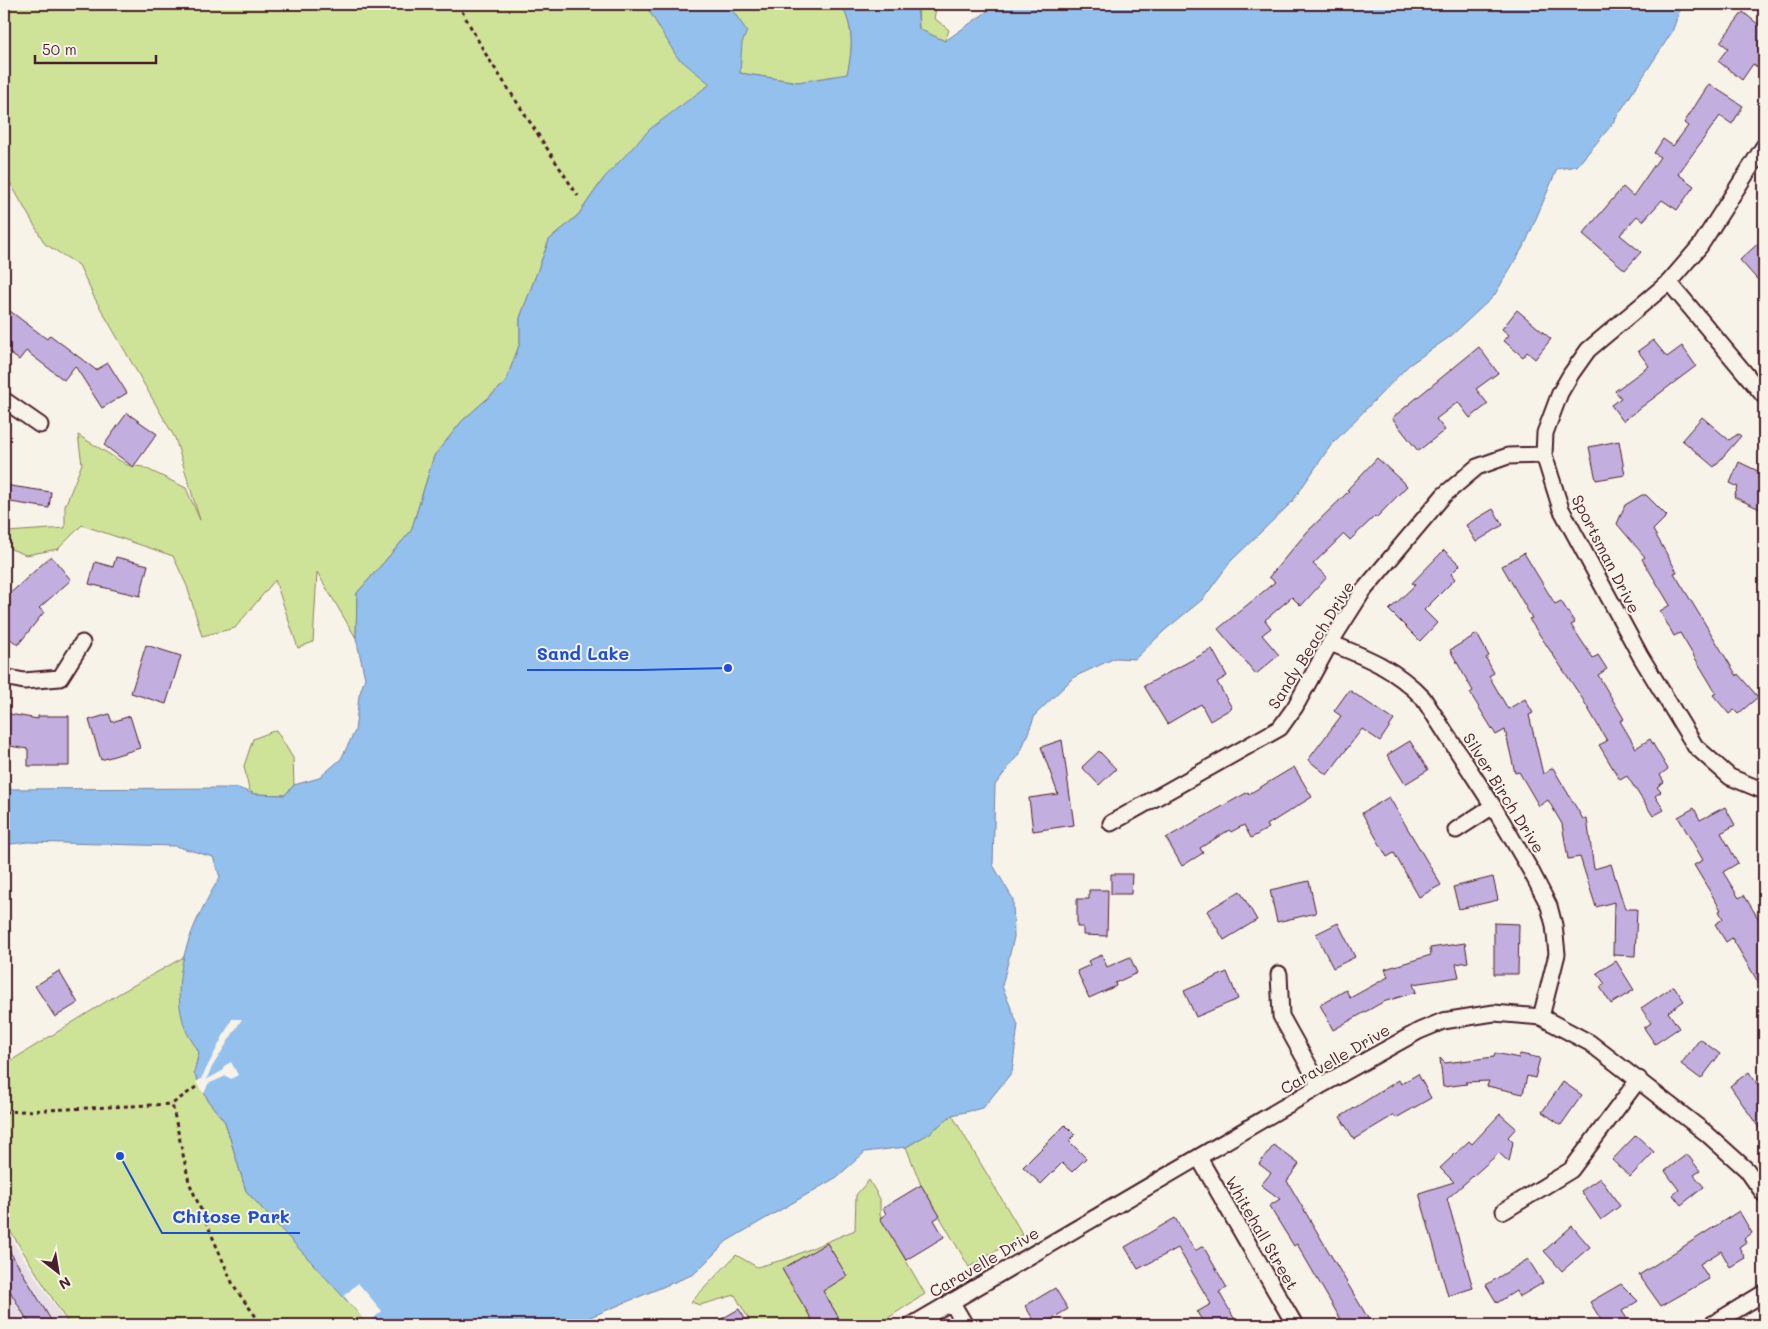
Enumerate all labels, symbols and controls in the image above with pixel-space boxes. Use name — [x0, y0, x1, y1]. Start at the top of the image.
scale bar — [35, 32, 156, 64]
text: 50 m — [42, 39, 77, 59]
street label: Sportsman Drive — [1568, 491, 1645, 617]
street label: Sandy Beach Drive — [1263, 577, 1358, 713]
callout: Sand Lake — [527, 637, 639, 670]
text: Sand Lake — [537, 641, 629, 665]
street label: Silver Birch Drive — [1459, 729, 1550, 857]
street label: Caravelle Drive — [1276, 1019, 1393, 1098]
street label: Whitehall Street — [1221, 1172, 1304, 1293]
callout: Chitose Park — [162, 1200, 300, 1233]
text: Chitose Park — [172, 1204, 290, 1228]
street label: Caravelle Drive — [925, 1222, 1042, 1301]
north arrow — [32, 1246, 82, 1296]
text: N — [55, 1273, 74, 1294]

